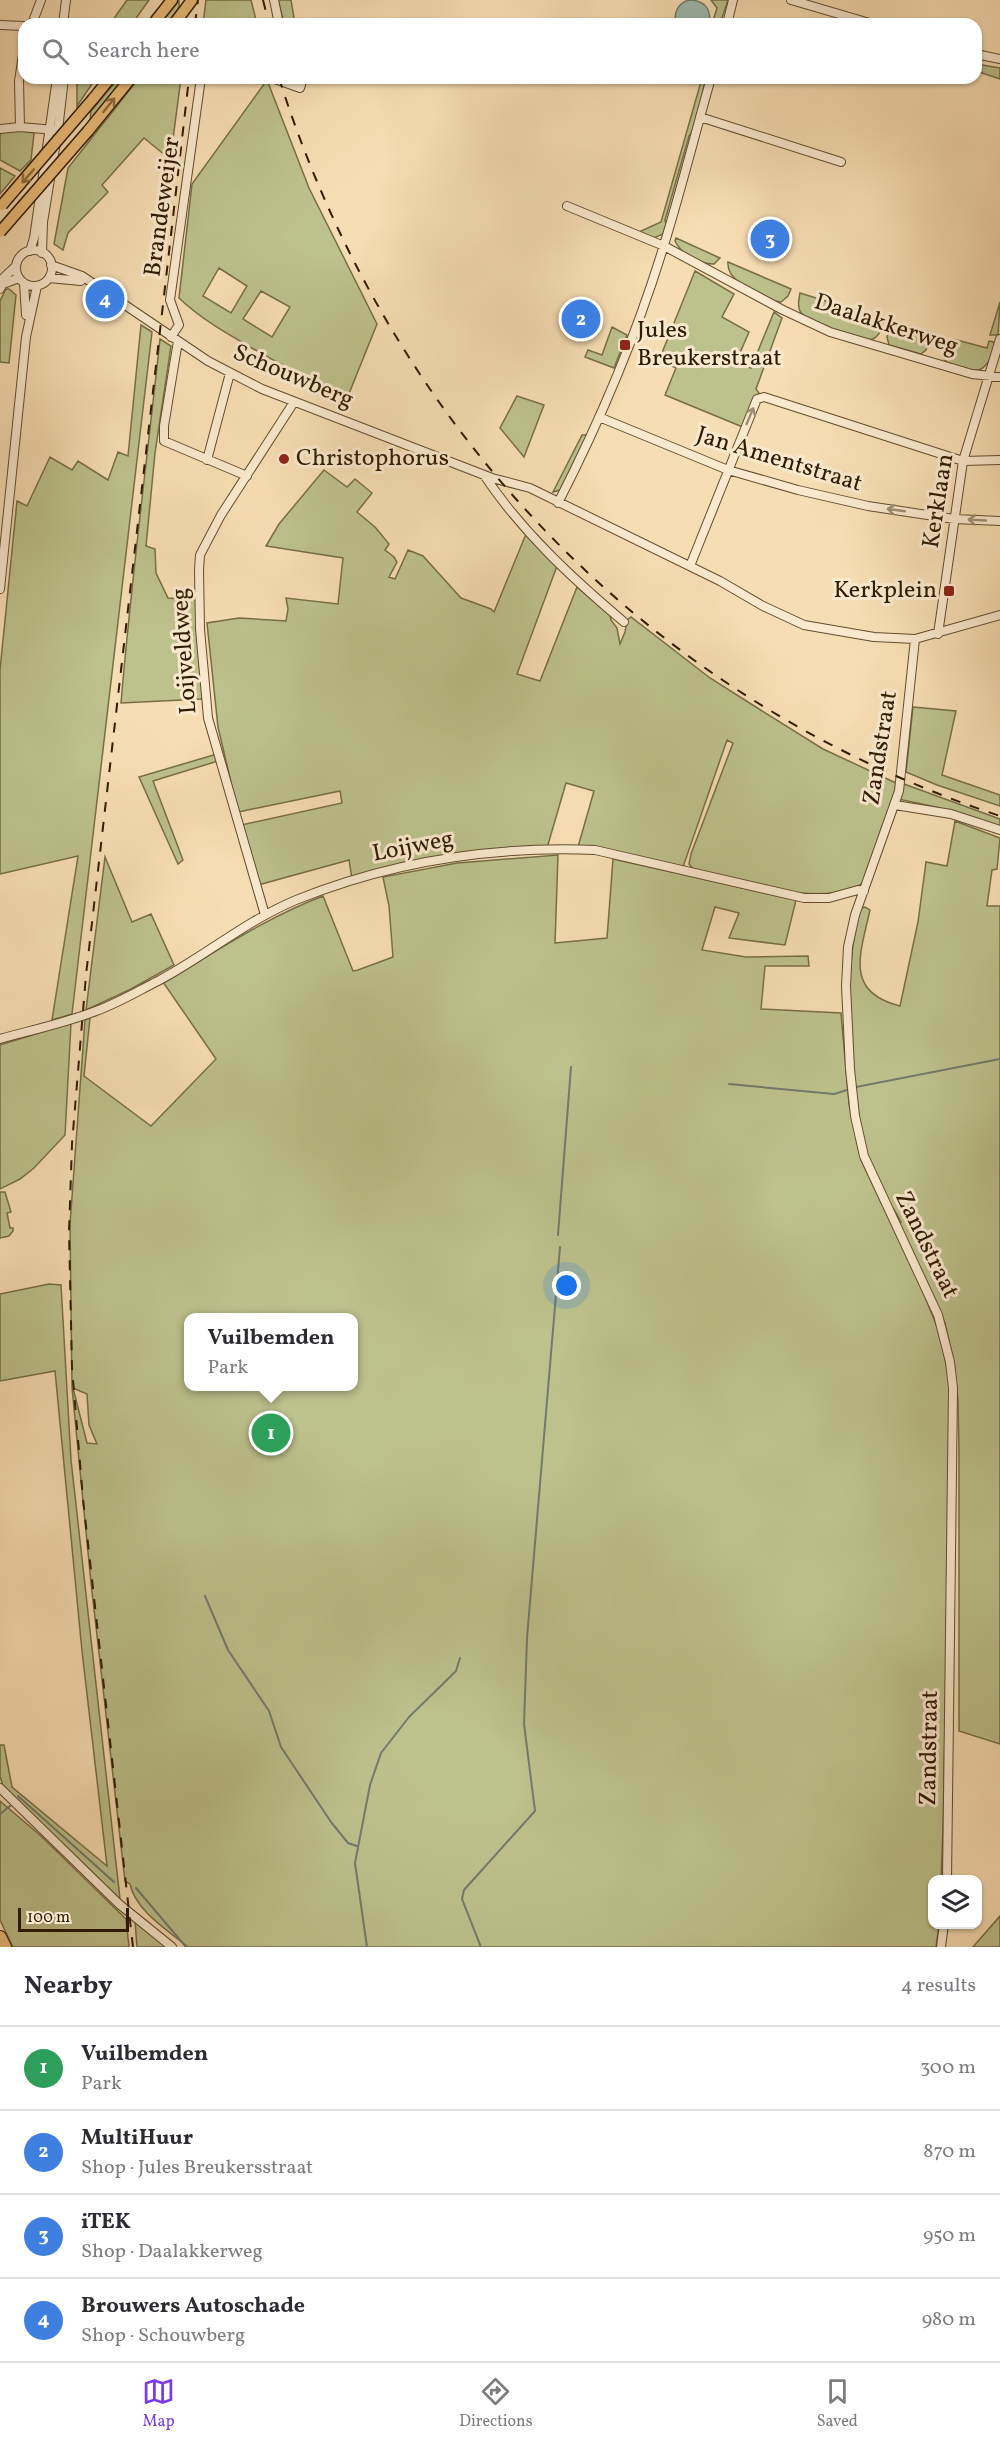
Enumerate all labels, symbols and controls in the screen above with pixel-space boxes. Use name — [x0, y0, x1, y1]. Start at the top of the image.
search box — [18, 18, 982, 84]
icon: search — [39, 35, 72, 68]
text: Search here — [87, 36, 200, 67]
one-way arrow — [103, 97, 116, 113]
street label: Brandeweijer — [136, 135, 190, 279]
one-way arrow — [21, 168, 35, 183]
pin: 3 — [750, 216, 790, 262]
pin: 4 — [86, 276, 124, 322]
street label: Daalakkerweg — [810, 286, 962, 364]
pin: 2 — [562, 296, 600, 342]
place label: Jules Breukerstraat — [637, 314, 782, 376]
street label: Schouwberg — [227, 336, 359, 418]
marker: Jules Breukerstraat — [618, 338, 632, 352]
one-way arrow — [745, 407, 756, 425]
street label: Jan Amentstraat — [692, 419, 866, 501]
place label: Christophorus — [296, 442, 449, 476]
street label: Kerklaan — [915, 451, 963, 551]
marker: Christophorus — [277, 452, 291, 466]
one-way arrow — [887, 505, 907, 516]
one-way arrow — [968, 514, 988, 525]
place label: Kerkplein — [834, 574, 937, 608]
marker: Kerkplein — [942, 584, 956, 598]
street label: Loijveldweg — [164, 587, 206, 715]
street label: Zandstraat — [855, 688, 907, 808]
street label: Loijweg — [370, 822, 456, 872]
street label: Zandstraat — [885, 1186, 967, 1304]
your location — [552, 1271, 581, 1300]
popup — [184, 1313, 358, 1391]
text: Vuilbemden — [207, 1323, 335, 1354]
text: Park — [207, 1354, 248, 1382]
pin: 1 — [252, 1410, 290, 1456]
street label: Zandstraat — [912, 1690, 948, 1806]
map controls — [928, 1875, 982, 1929]
button: layers — [928, 1875, 982, 1929]
scale bar — [18, 1905, 129, 1932]
text: 100 m — [27, 1907, 70, 1929]
text: Nearby — [24, 1968, 113, 2004]
text: 4 results — [901, 1972, 976, 2000]
text: Vuilbemden — [81, 2039, 208, 2070]
text: 1 — [39, 2054, 48, 2082]
text: 300 m — [920, 2054, 976, 2082]
text: Park — [81, 2070, 122, 2098]
text: MultiHuur — [81, 2123, 193, 2154]
text: 2 — [38, 2138, 49, 2166]
text: 870 m — [923, 2138, 976, 2166]
text: Shop · Jules Breukersstraat — [81, 2154, 313, 2182]
text: iTEK — [81, 2207, 131, 2238]
text: 3 — [38, 2222, 49, 2250]
text: 950 m — [923, 2222, 976, 2250]
text: Shop · Daalakkerweg — [81, 2238, 263, 2266]
text: Brouwers Autoschade — [81, 2291, 305, 2322]
text: 4 — [37, 2306, 50, 2334]
text: 980 m — [922, 2306, 976, 2334]
text: Shop · Schouwberg — [81, 2322, 245, 2350]
tab: Map — [142, 2375, 175, 2433]
tab: Directions — [459, 2375, 533, 2433]
tab: Saved — [817, 2375, 858, 2433]

